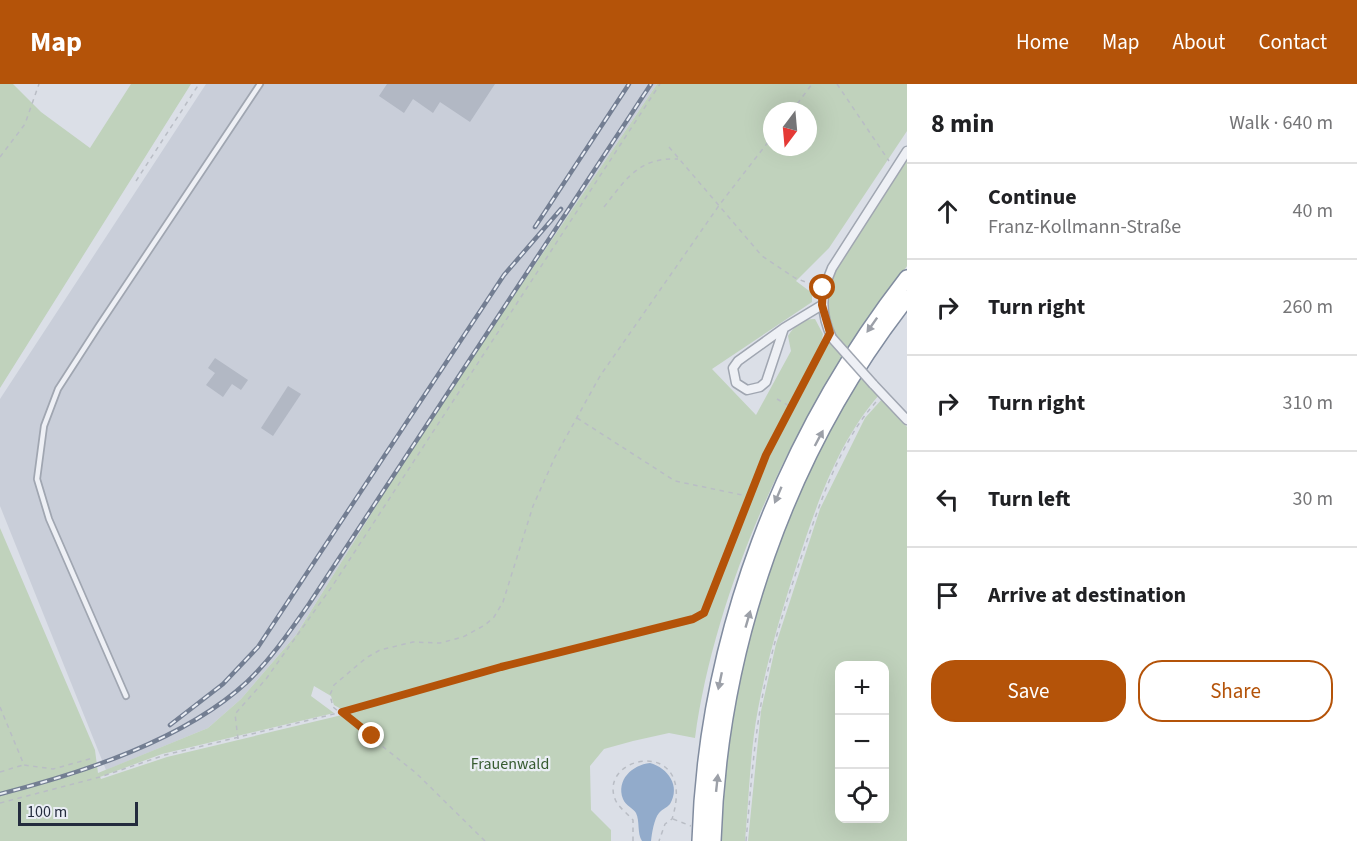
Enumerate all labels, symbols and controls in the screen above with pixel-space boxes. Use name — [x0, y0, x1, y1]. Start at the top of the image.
text: Map — [30, 22, 82, 62]
text: Home — [1016, 27, 1069, 57]
text: Map — [1102, 27, 1140, 57]
text: About — [1173, 27, 1225, 57]
text: Contact — [1258, 27, 1327, 57]
north arrow — [763, 102, 817, 156]
text: 8 min — [931, 105, 994, 142]
text: Walk · 640 m — [1229, 109, 1333, 137]
text: Continue — [988, 181, 1077, 213]
icon: ahead — [931, 195, 964, 228]
text: 40 m — [1293, 197, 1333, 225]
text: Franz-Kollmann-Straße — [988, 213, 1181, 241]
route start — [809, 274, 835, 300]
icon: right — [931, 291, 964, 324]
text: Turn right — [988, 291, 1085, 323]
text: 260 m — [1283, 293, 1333, 321]
one-way arrow — [867, 317, 878, 333]
icon: right — [931, 387, 964, 420]
text: Turn right — [988, 387, 1085, 419]
text: 310 m — [1283, 389, 1333, 417]
one-way arrow — [814, 429, 824, 446]
icon: left — [931, 483, 964, 516]
text: Turn left — [988, 483, 1070, 515]
text: 30 m — [1293, 485, 1333, 513]
one-way arrow — [773, 487, 783, 505]
icon: arrive — [931, 579, 964, 612]
text: Arrive at destination — [988, 579, 1186, 611]
one-way arrow — [743, 610, 753, 628]
button: Save — [931, 660, 1126, 722]
button: Share — [1138, 660, 1333, 722]
map controls — [835, 661, 889, 823]
button: + — [835, 661, 889, 715]
one-way arrow — [714, 672, 724, 690]
button: − — [835, 715, 889, 769]
route end — [358, 722, 384, 748]
park label: Frauenwald — [471, 753, 549, 775]
button: locate — [835, 769, 889, 823]
one-way arrow — [712, 773, 722, 792]
scale bar — [18, 799, 138, 826]
text: 100 m — [27, 801, 67, 823]

